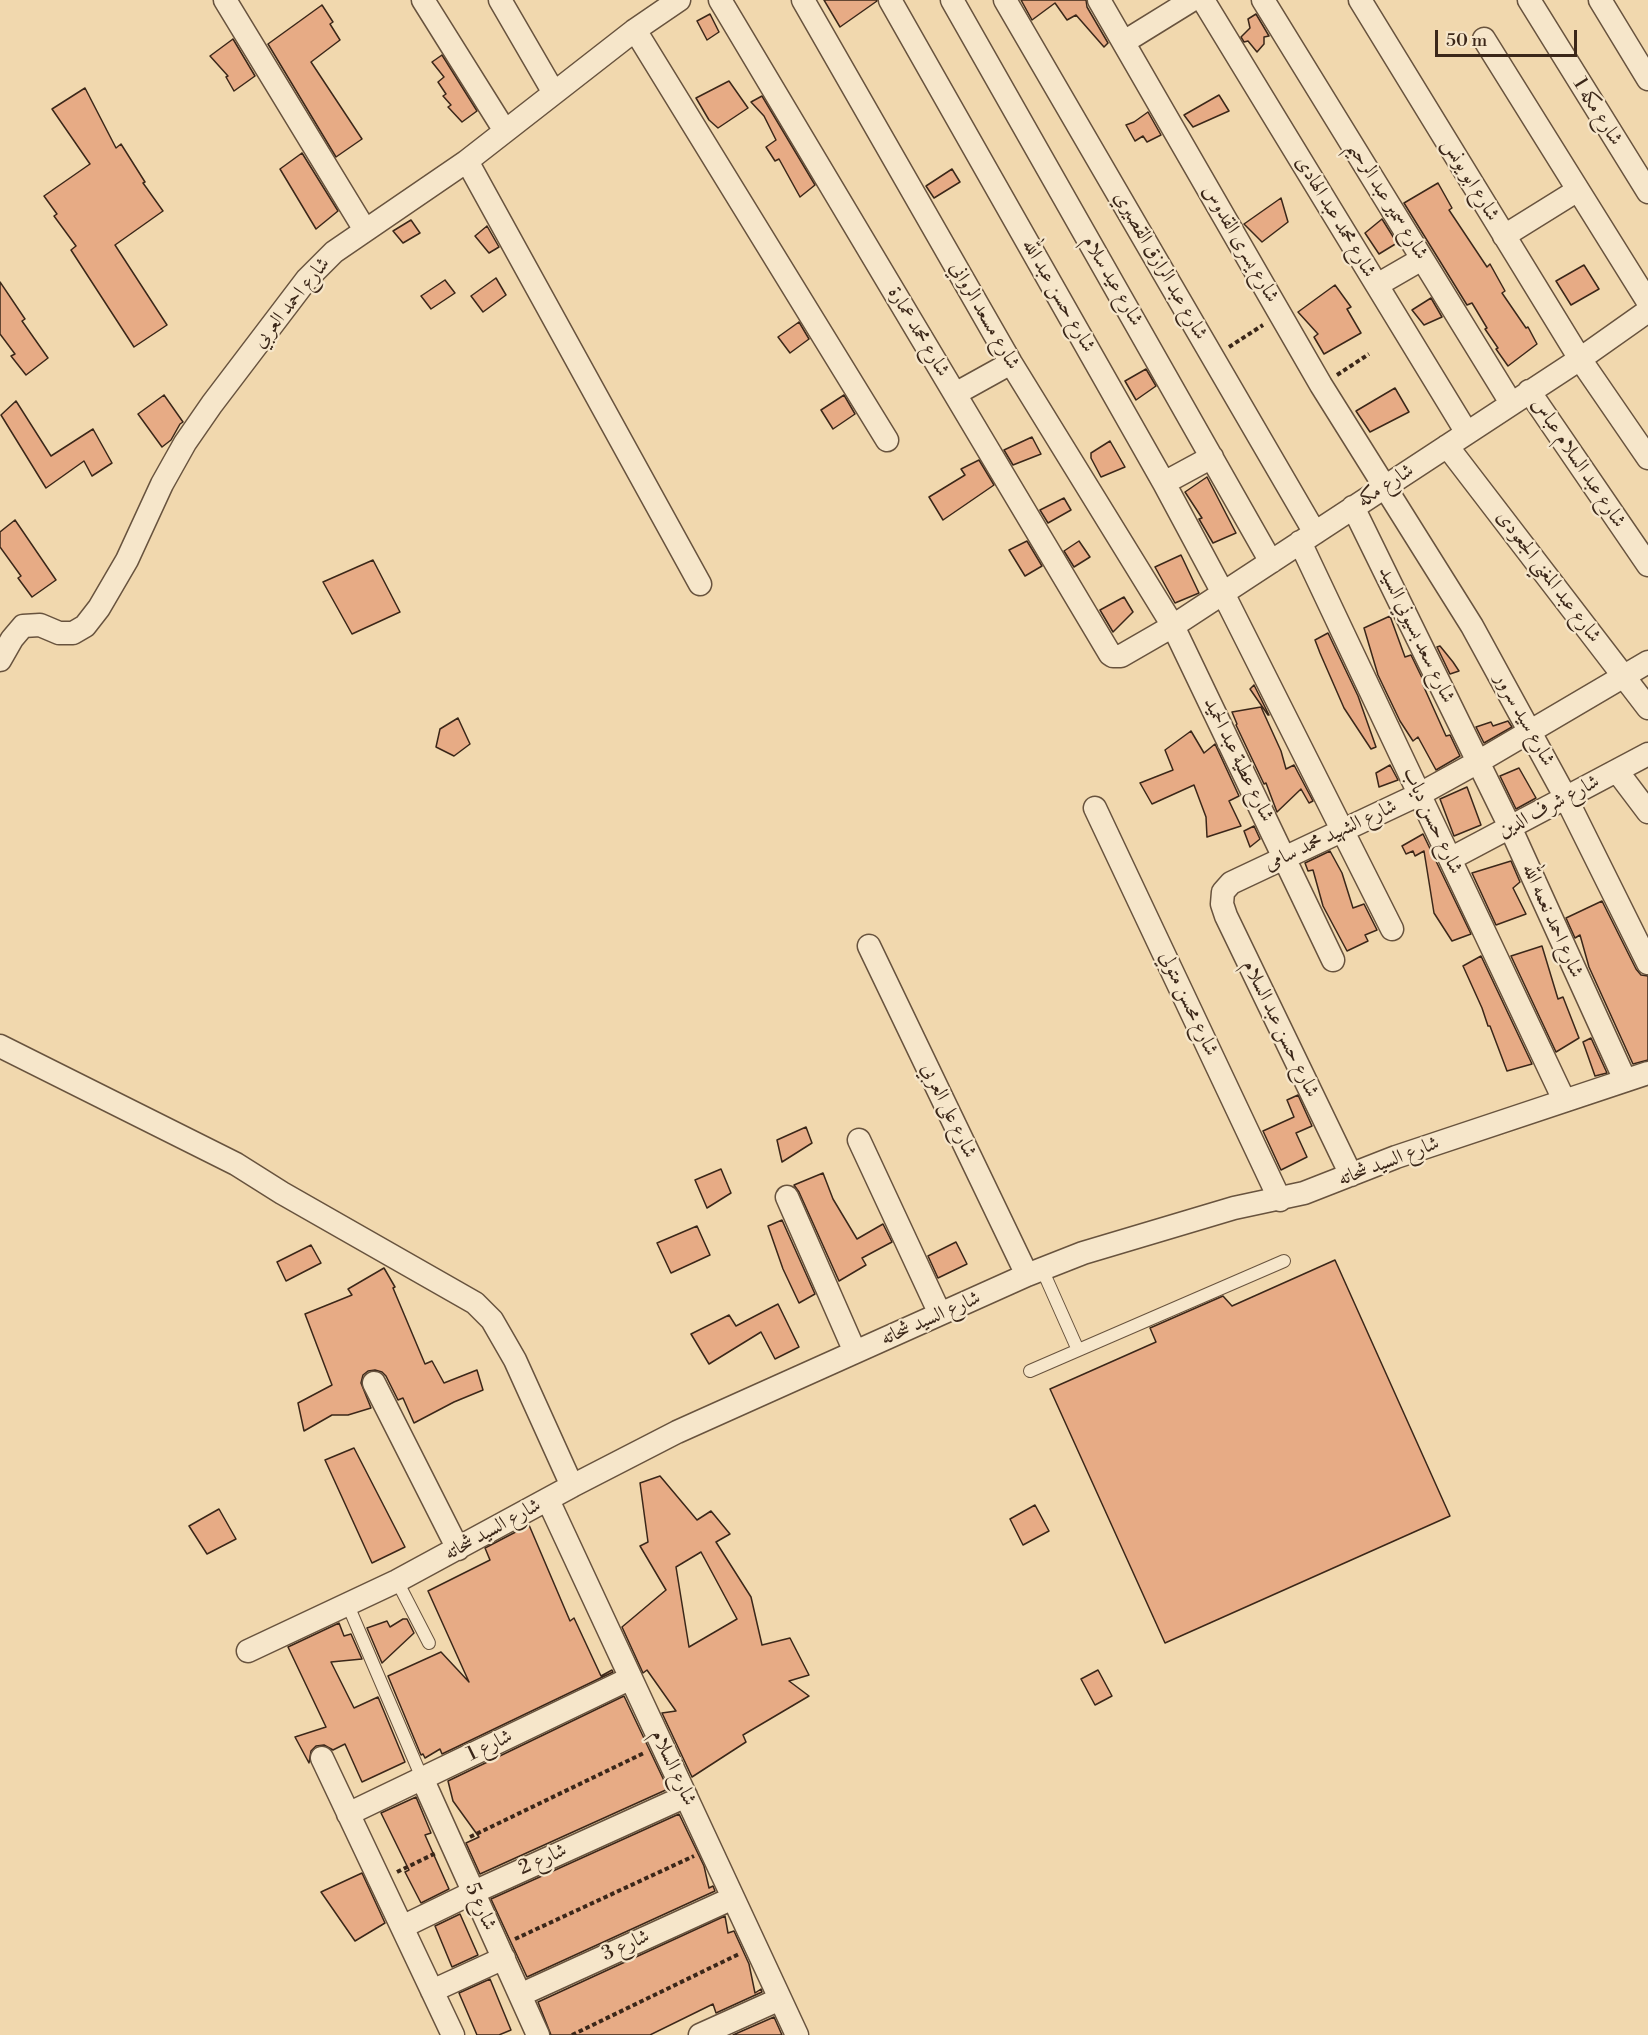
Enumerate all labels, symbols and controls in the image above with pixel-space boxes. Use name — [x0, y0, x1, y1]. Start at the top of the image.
scale bar — [1438, 18, 1580, 56]
text: 50 m — [1446, 29, 1487, 52]
street label: شارع مكه 1 — [1567, 74, 1627, 150]
street label: شارع ابو يونس — [1436, 134, 1504, 226]
street label: شارع سمير عبد الرحيم — [1341, 138, 1433, 264]
street label: شارع محمد عبد الهادى — [1289, 152, 1381, 282]
street label: شارع يسرى القدوس — [1197, 181, 1283, 307]
street label: شارع عبد الرازق القصيري — [1108, 187, 1212, 345]
street label: شارع عيد سلام — [1076, 231, 1148, 331]
street label: شارع حسن عبد الله — [1016, 235, 1100, 357]
street label: شارع احمد العربي — [248, 253, 336, 353]
street label: شارع مسعد الرواني — [944, 258, 1024, 374]
street label: شارع محمد عمارة — [882, 283, 954, 381]
street label: شارع عبد السلام عباس — [1526, 393, 1630, 533]
street label: شارع مكه — [1353, 459, 1419, 513]
street label: شارع عبد المغني الجعودى — [1490, 506, 1606, 648]
street label: شارع سعد بسيوني السيد — [1372, 563, 1460, 707]
street label: شارع سيد سرور — [1489, 669, 1559, 771]
street label: شارع عطية عبد الحميد — [1198, 694, 1278, 826]
street label: شارع حسن دياب — [1397, 764, 1467, 878]
street label: شارع شرف الدين — [1494, 770, 1604, 844]
street label: شارع الشهيد محمد سامى — [1261, 795, 1401, 877]
street label: شارع احمد نعمه الله — [1516, 860, 1588, 982]
street label: شارع محسن متولي — [1153, 948, 1223, 1060]
street label: شارع حسن عبد السلام — [1236, 956, 1324, 1102]
street label: شارع على العربي — [915, 1060, 981, 1162]
street label: شارع السيد شحاته — [1335, 1132, 1443, 1192]
street label: شارع السيد شحاته — [878, 1286, 984, 1352]
street label: شارع السيد شحاته — [441, 1494, 545, 1566]
street label: شارع 1 — [463, 1725, 517, 1767]
street label: شارع السلام — [645, 1726, 701, 1810]
street label: شارع 2 — [515, 1839, 571, 1881]
street label: شارع 5 — [459, 1879, 501, 1935]
street label: شارع 3 — [598, 1925, 654, 1967]

